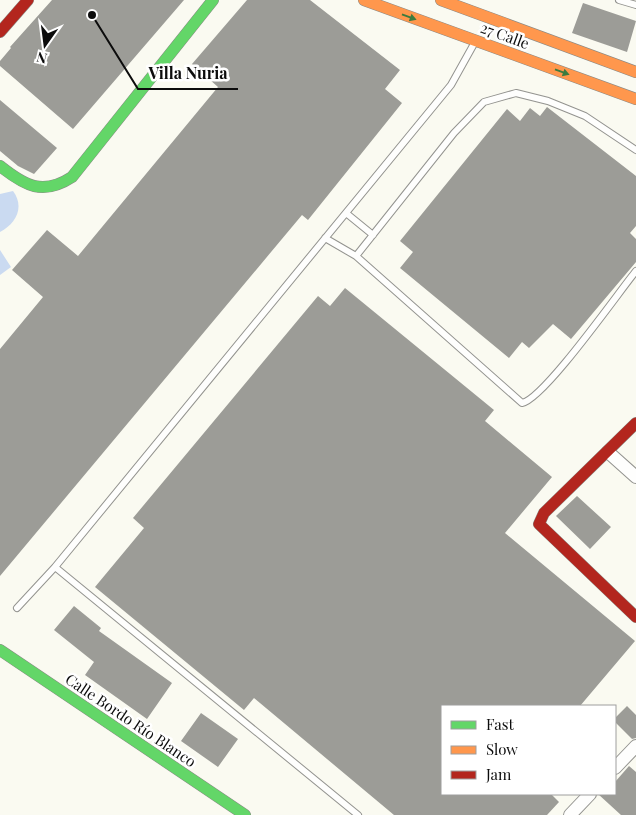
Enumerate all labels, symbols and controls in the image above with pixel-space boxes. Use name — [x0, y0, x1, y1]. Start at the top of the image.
one-way arrow — [402, 14, 417, 21]
street label: 27 Calle — [478, 17, 532, 53]
north arrow — [20, 20, 70, 70]
text: N — [35, 48, 49, 69]
callout: Villa Nuria — [138, 58, 238, 89]
text: Villa Nuria — [147, 62, 228, 83]
one-way arrow — [555, 68, 570, 76]
street label: Calle Bordo Río Blanco — [62, 669, 200, 771]
legend — [441, 705, 616, 795]
text: Fast — [486, 714, 515, 734]
text: Slow — [486, 739, 518, 759]
text: Jam — [485, 764, 512, 784]

